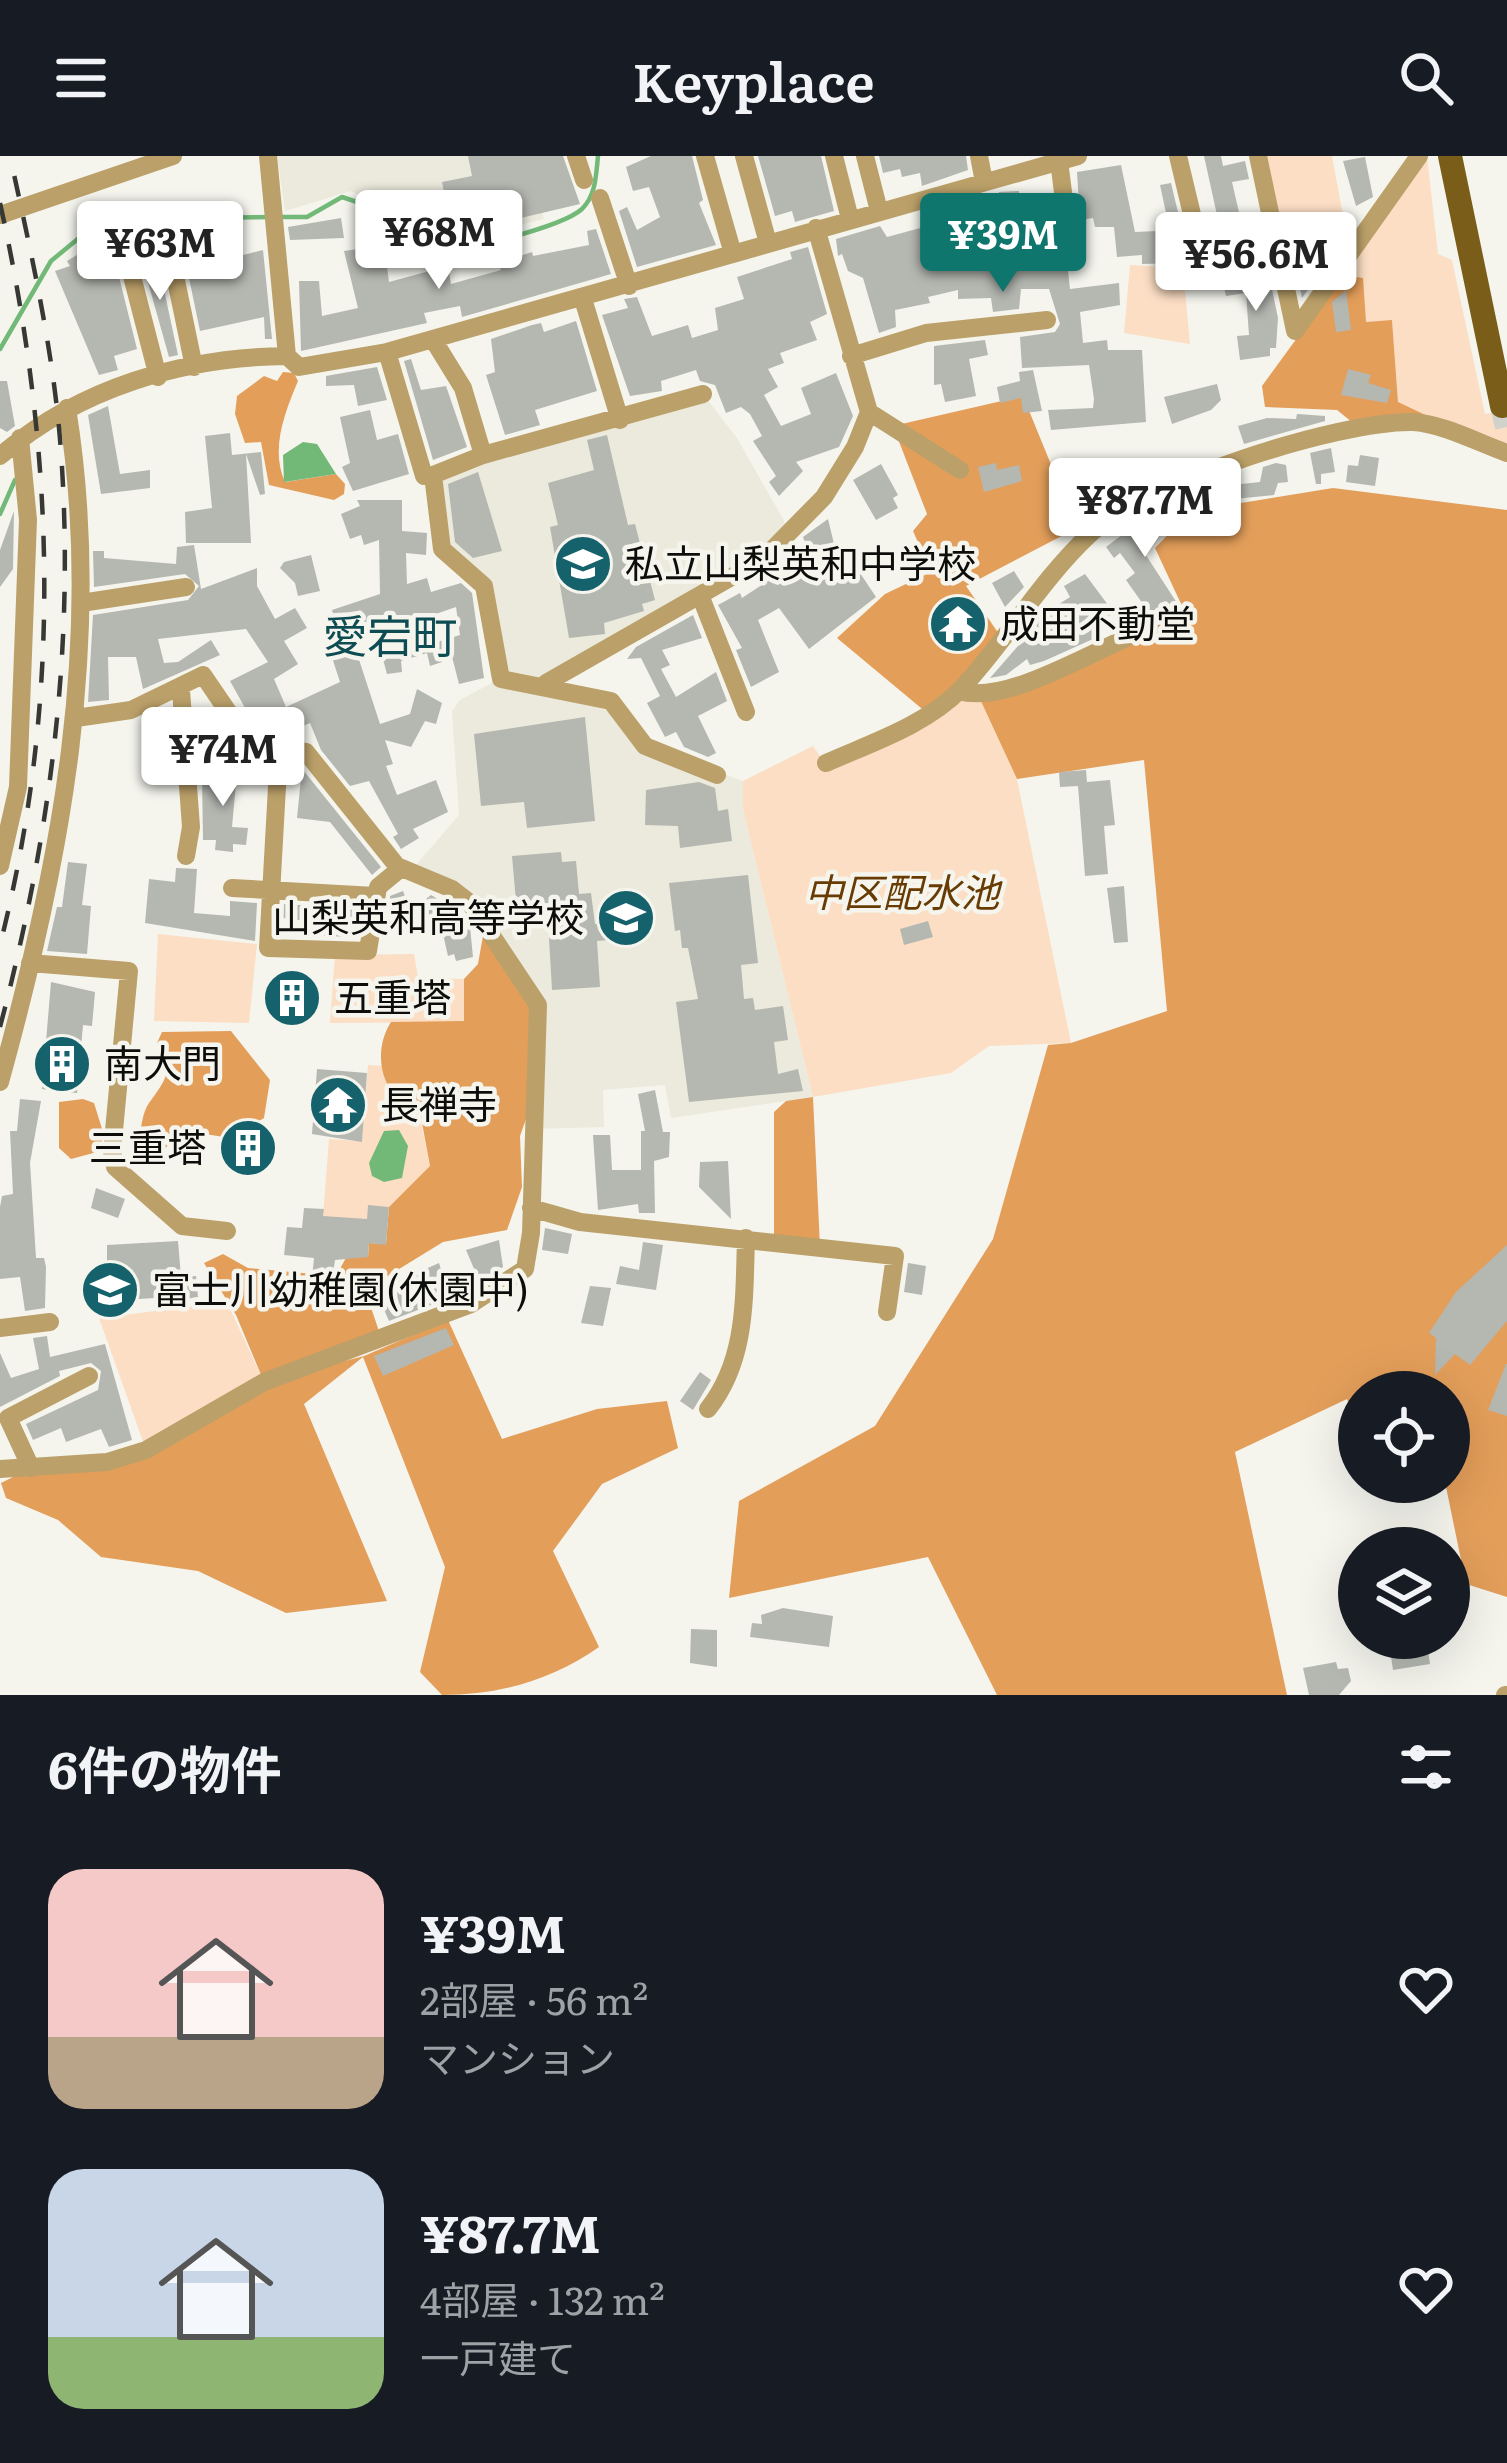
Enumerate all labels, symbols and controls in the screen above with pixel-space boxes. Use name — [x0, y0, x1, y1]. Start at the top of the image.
text: Keyplace — [632, 38, 875, 119]
icon: menu — [48, 45, 114, 111]
icon: search — [1393, 45, 1459, 111]
pin: ¥68M — [368, 190, 510, 292]
pin: ¥39M — [932, 193, 1074, 295]
text: ¥68M — [382, 200, 496, 258]
pin: ¥63M — [89, 201, 231, 303]
text: ¥39M — [947, 203, 1059, 261]
text: ¥63M — [104, 211, 216, 269]
pin: ¥56.6M — [1158, 212, 1354, 314]
text: ¥56.6M — [1182, 222, 1330, 280]
pin: ¥87.7M — [1047, 458, 1243, 560]
text: ¥87.7M — [1076, 468, 1214, 526]
place label: 私立山梨英和中学校 — [625, 532, 976, 590]
school or university icon: 私立山梨英和中学校 — [552, 533, 614, 595]
place label: 成田不動堂 — [1000, 592, 1195, 650]
temple icon: 成田不動堂 — [927, 593, 989, 655]
district label: 愛宕町 — [322, 600, 458, 667]
pin: ¥74M — [152, 707, 294, 809]
text: ¥74M — [168, 717, 278, 775]
park label: 中区配水池 — [804, 861, 1003, 919]
place label: 山梨英和高等学校 — [272, 886, 584, 944]
school or university icon: 山梨英和高等学校 — [595, 887, 657, 949]
place label: 五重塔 — [334, 966, 451, 1024]
building icon: 五重塔 — [261, 967, 323, 1029]
place label: 南大門 — [104, 1032, 221, 1090]
building icon: 南大門 — [31, 1033, 93, 1095]
place label: 長禅寺 — [380, 1073, 497, 1131]
temple icon: 長禅寺 — [307, 1074, 369, 1136]
place label: 三重塔 — [89, 1116, 206, 1174]
building icon: 三重塔 — [217, 1117, 279, 1179]
place label: 富士川幼稚園(休園中) — [152, 1258, 529, 1316]
school or university icon: 富士川幼稚園(休園中) — [79, 1259, 141, 1321]
map controls — [1338, 1371, 1470, 1659]
button: locate — [1338, 1371, 1470, 1503]
button: layers — [1338, 1527, 1470, 1659]
text: 6件の物件 — [48, 1729, 282, 1805]
icon: filters — [1393, 1734, 1459, 1800]
text: ¥39M — [420, 1893, 566, 1969]
icon: home — [144, 1917, 288, 2061]
icon: heart — [1393, 1956, 1459, 2022]
text: 2部屋 · 56 m² — [420, 1969, 648, 2027]
text: マンション — [420, 2027, 615, 2085]
text: ¥87.7M — [420, 2193, 601, 2269]
icon: home — [144, 2217, 288, 2361]
icon: heart — [1393, 2256, 1459, 2322]
text: 4部屋 · 132 m² — [420, 2269, 665, 2327]
text: 一戸建て — [420, 2327, 576, 2385]

